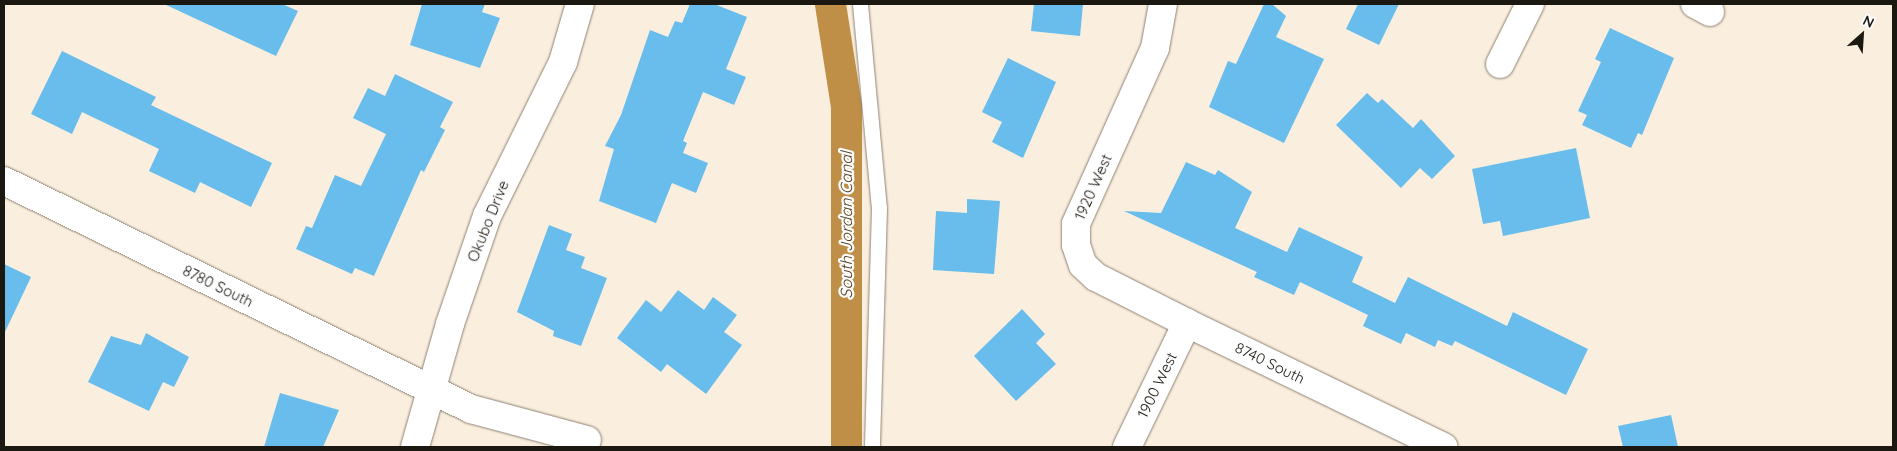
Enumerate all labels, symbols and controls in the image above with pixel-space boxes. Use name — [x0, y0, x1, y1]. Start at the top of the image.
north arrow — [1837, 10, 1887, 60]
text: N — [1860, 11, 1877, 32]
water label: South Jordan Canal — [836, 151, 856, 299]
street label: 1920 West — [1071, 151, 1115, 223]
street label: Okubo Drive — [463, 178, 513, 264]
street label: 8780 South — [180, 261, 256, 311]
street label: 8740 South — [1232, 338, 1308, 388]
street label: 1900 West — [1133, 349, 1181, 421]

